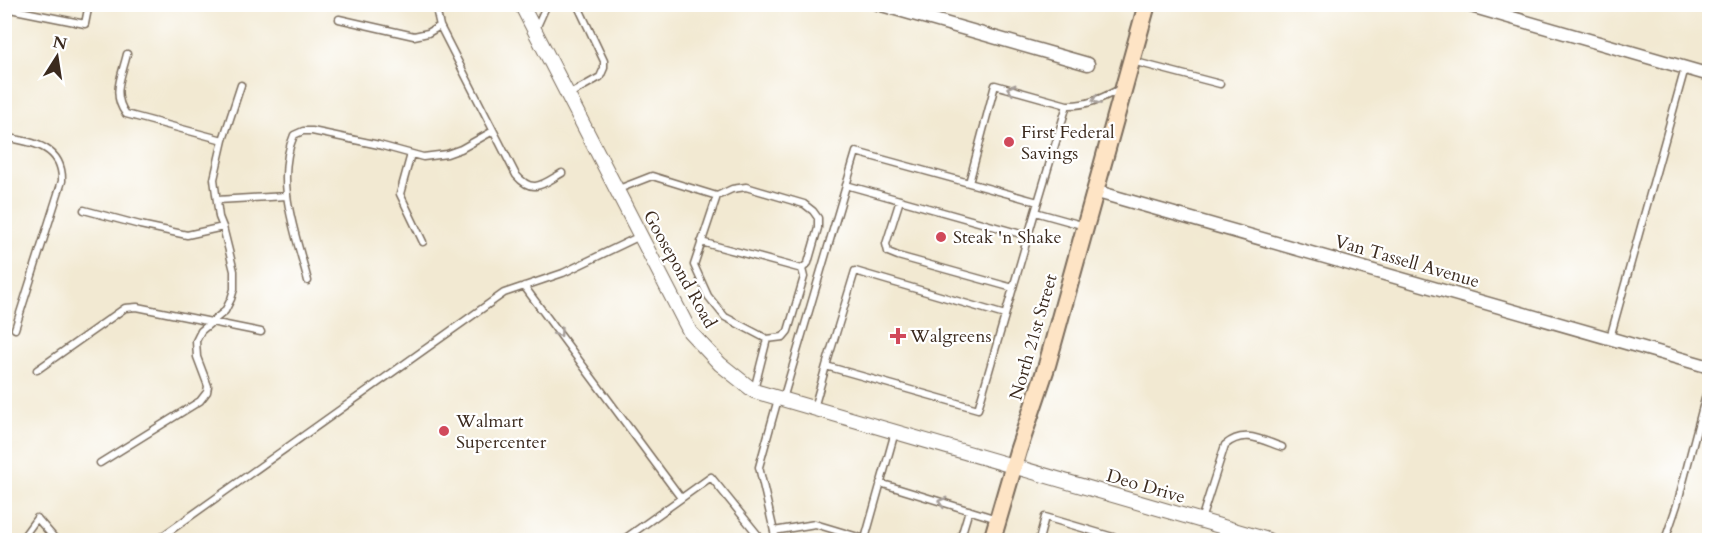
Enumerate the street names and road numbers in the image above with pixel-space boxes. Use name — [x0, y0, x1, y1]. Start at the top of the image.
street label: Goosepond Road — [637, 206, 723, 333]
street label: Van Tassell Avenue — [1332, 229, 1482, 294]
street label: North 21st Street — [1004, 271, 1064, 403]
street label: Deo Drive — [1104, 463, 1188, 510]

